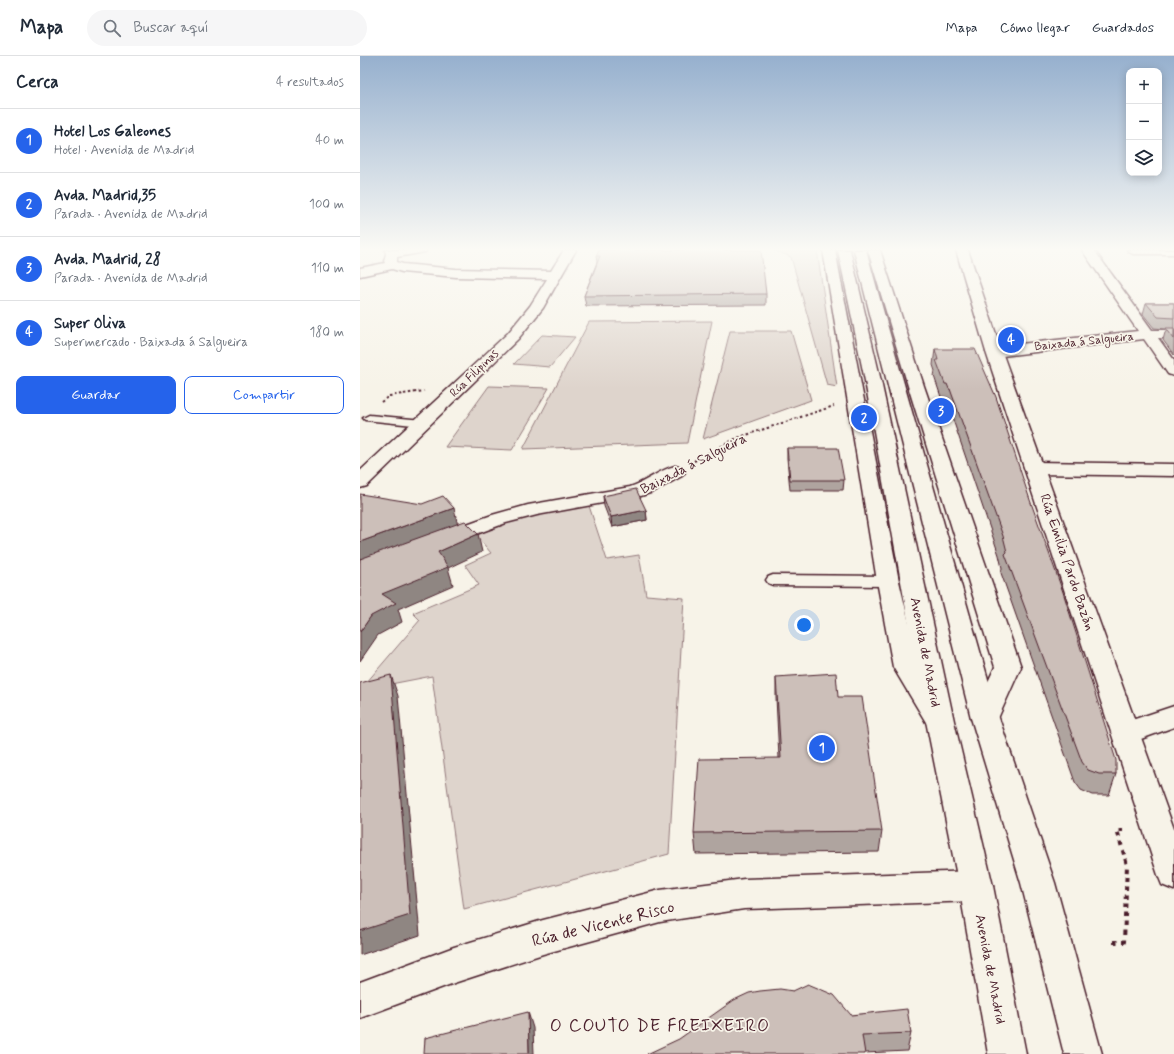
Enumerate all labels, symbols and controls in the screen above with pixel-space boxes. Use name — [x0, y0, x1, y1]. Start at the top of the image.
search box — [87, 10, 367, 46]
text: Mapa — [20, 15, 63, 40]
icon: search — [101, 17, 123, 39]
text: Buscar aquí — [133, 18, 209, 38]
text: Mapa — [946, 19, 978, 37]
text: Cómo llegar — [1000, 19, 1070, 37]
text: Guardados — [1092, 19, 1154, 37]
map controls — [1126, 68, 1162, 176]
button: + — [1126, 68, 1162, 104]
text: Cerca — [16, 71, 59, 93]
text: 4 resultados — [276, 74, 344, 91]
button: − — [1126, 104, 1162, 140]
text: Hotel Los Galeones — [54, 122, 171, 142]
text: 1 — [26, 132, 32, 149]
text: 40 m — [315, 132, 344, 149]
button: layers — [1126, 140, 1162, 176]
text: Hotel · Avenida de Madrid — [54, 142, 194, 159]
text: Avda. Madrid,35 — [54, 186, 156, 206]
text: 2 — [26, 196, 32, 213]
text: 100 m — [309, 196, 344, 213]
text: Parada · Avenida de Madrid — [54, 206, 208, 223]
text: Avda. Madrid, 28 — [54, 250, 161, 270]
text: 3 — [26, 260, 32, 277]
text: 110 m — [311, 260, 344, 277]
text: Parada · Avenida de Madrid — [54, 270, 208, 287]
text: Super Oliva — [54, 314, 126, 334]
text: 4 — [25, 324, 33, 341]
text: 180 m — [309, 324, 344, 341]
pin: 4 — [998, 325, 1024, 355]
street label: Baixada á Salgueira — [1033, 329, 1135, 355]
text: Supermercado · Baixada á Salgueira — [54, 334, 248, 351]
street label: Rúa Filipinas — [447, 346, 503, 401]
button: Guardar — [16, 376, 176, 414]
button: Compartir — [184, 376, 344, 414]
pin: 3 — [928, 396, 954, 426]
pin: 2 — [851, 403, 877, 433]
street label: Baixada á Salgueira — [637, 429, 750, 499]
street label: Rúa Emilia Pardo Bazán — [1035, 492, 1099, 633]
street label: Avenida de Madrid — [906, 596, 945, 709]
your location — [794, 615, 814, 635]
pin: 1 — [809, 733, 835, 763]
street label: Rúa de Vicente Risco — [530, 896, 677, 952]
street label: Avenida de Madrid — [971, 913, 1010, 1026]
district label: O COUTO DE FREIXEIRO — [550, 1014, 770, 1038]

